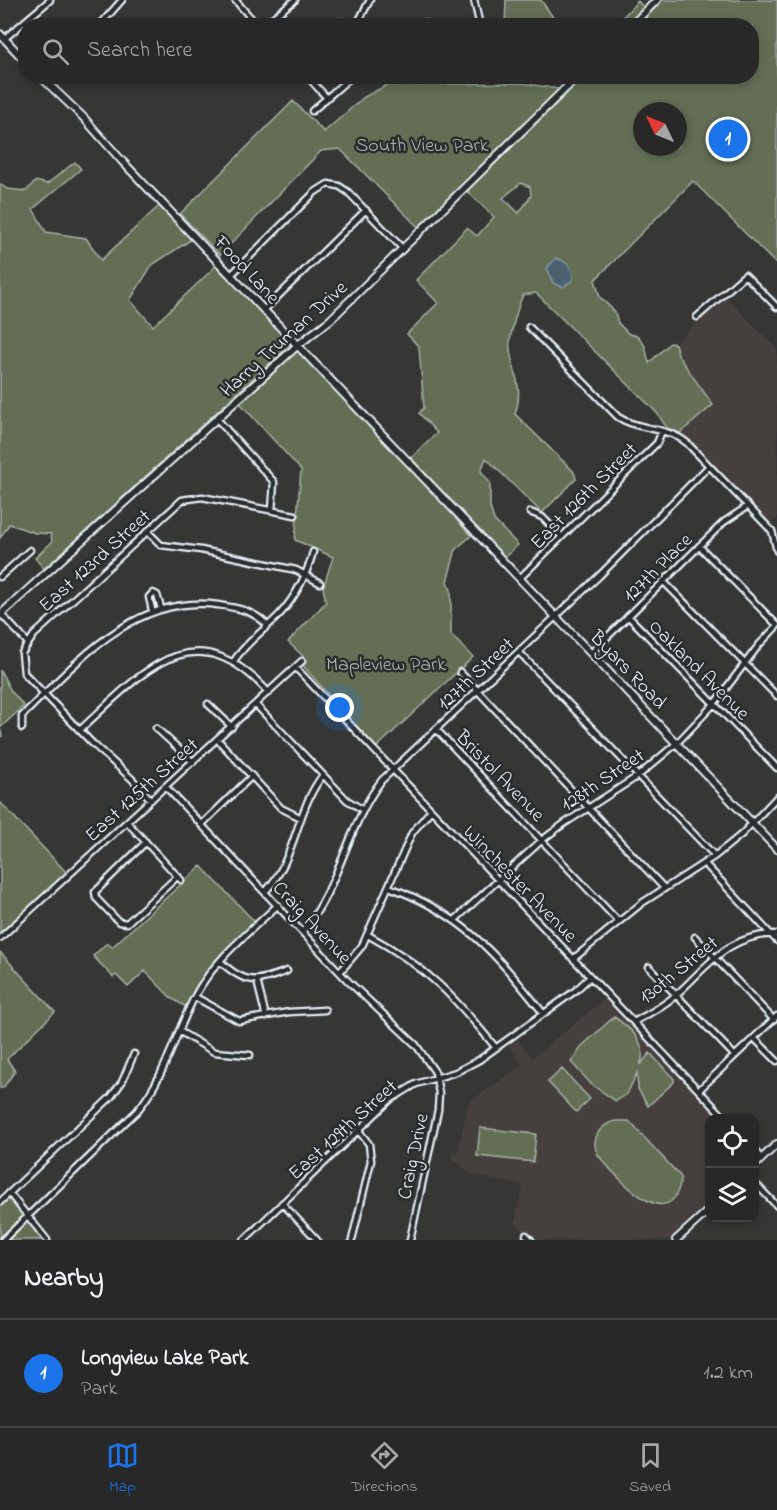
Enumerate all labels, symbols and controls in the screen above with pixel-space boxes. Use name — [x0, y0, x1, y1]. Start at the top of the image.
search box — [18, 18, 759, 84]
icon: search — [39, 35, 72, 68]
text: Search here — [87, 35, 192, 67]
north arrow — [633, 102, 687, 156]
pin: 1 — [708, 116, 748, 162]
park label: South View Park — [355, 132, 489, 161]
street label: Food Lane — [206, 229, 286, 312]
street label: Harry Truman Drive — [214, 275, 355, 405]
street label: East 126th Street — [524, 436, 645, 557]
street label: East 123rd Street — [33, 503, 158, 620]
street label: 127th Place — [617, 527, 700, 610]
street label: Oakland Avenue — [641, 614, 755, 728]
street label: Byars Road — [581, 624, 672, 717]
street label: 127th Street — [432, 631, 522, 718]
park label: Mapleview Park — [326, 651, 446, 680]
your location — [325, 693, 354, 722]
street label: Bristol Avenue — [447, 723, 551, 829]
street label: East 125th Street — [79, 732, 206, 850]
street label: 128th Street — [556, 742, 651, 820]
street label: Winchester Avenue — [455, 819, 583, 950]
street label: Craig Avenue — [264, 875, 358, 973]
street label: 130th Street — [634, 930, 726, 1012]
street label: East 129th Street — [282, 1073, 405, 1188]
street label: Craig Drive — [391, 1111, 439, 1202]
map controls — [705, 1114, 759, 1222]
button: locate — [705, 1114, 759, 1168]
button: layers — [705, 1168, 759, 1222]
text: Nearby — [24, 1260, 103, 1298]
text: Longview Lake Park — [81, 1343, 248, 1375]
text: 1 — [40, 1359, 47, 1388]
text: 1.2 km — [703, 1359, 753, 1388]
text: Park — [81, 1375, 117, 1404]
tab: Map — [106, 1439, 139, 1499]
tab: Directions — [351, 1439, 417, 1499]
tab: Saved — [629, 1439, 671, 1499]

